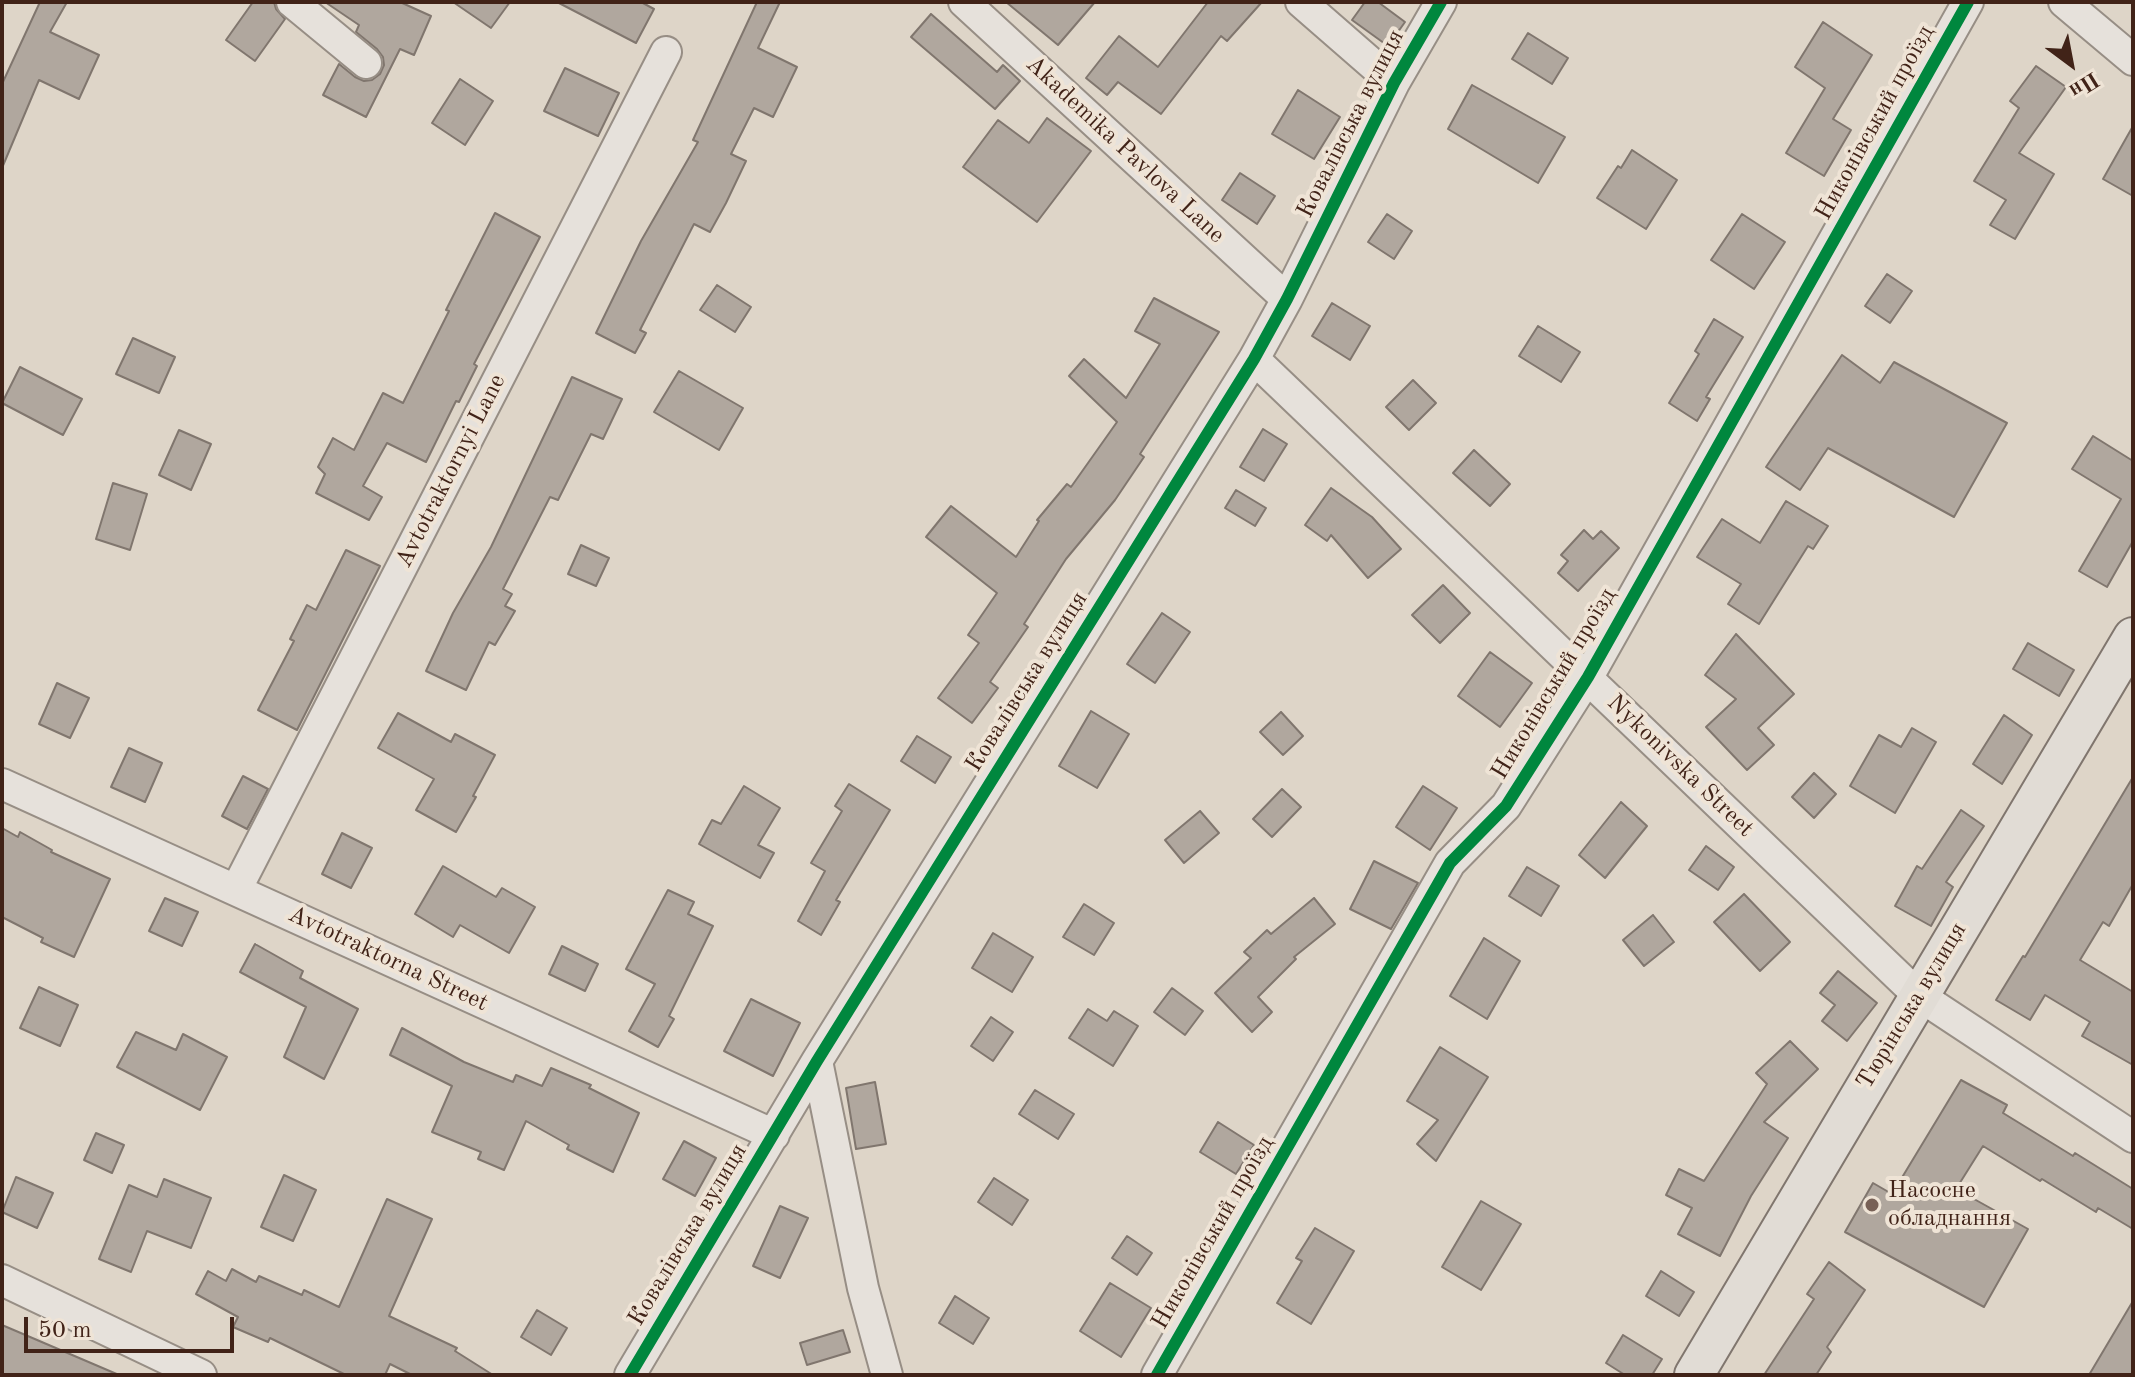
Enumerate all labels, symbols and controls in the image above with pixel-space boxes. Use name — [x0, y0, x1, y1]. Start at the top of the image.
street label: Никонівський проїзд — [1809, 21, 1941, 225]
north arrow — [2031, 24, 2111, 104]
street label: Ковалівська вулиця — [1291, 25, 1411, 223]
street label: Akademika Pavlova Lane — [1019, 50, 1231, 250]
text: Пн — [2065, 67, 2102, 102]
street label: Avtotraktornyi Lane — [390, 369, 512, 573]
street label: Никонівський проїзд — [1485, 583, 1623, 785]
street label: Ковалівська вулиця — [960, 586, 1094, 778]
street label: Nykonivska Street — [1601, 689, 1759, 843]
street label: Avtotraktorna Street — [283, 900, 493, 1018]
street label: Тюрінська вулиця — [1851, 917, 1973, 1095]
street label: Никонівський проїзд — [1146, 1131, 1280, 1335]
street label: Ковалівська вулиця — [622, 1139, 754, 1331]
place label: Насосне обладнання — [1888, 1177, 2011, 1233]
marker: Насосне обладнання — [1863, 1196, 1881, 1214]
scale bar — [28, 1301, 238, 1351]
text: 50 m — [38, 1319, 92, 1343]

